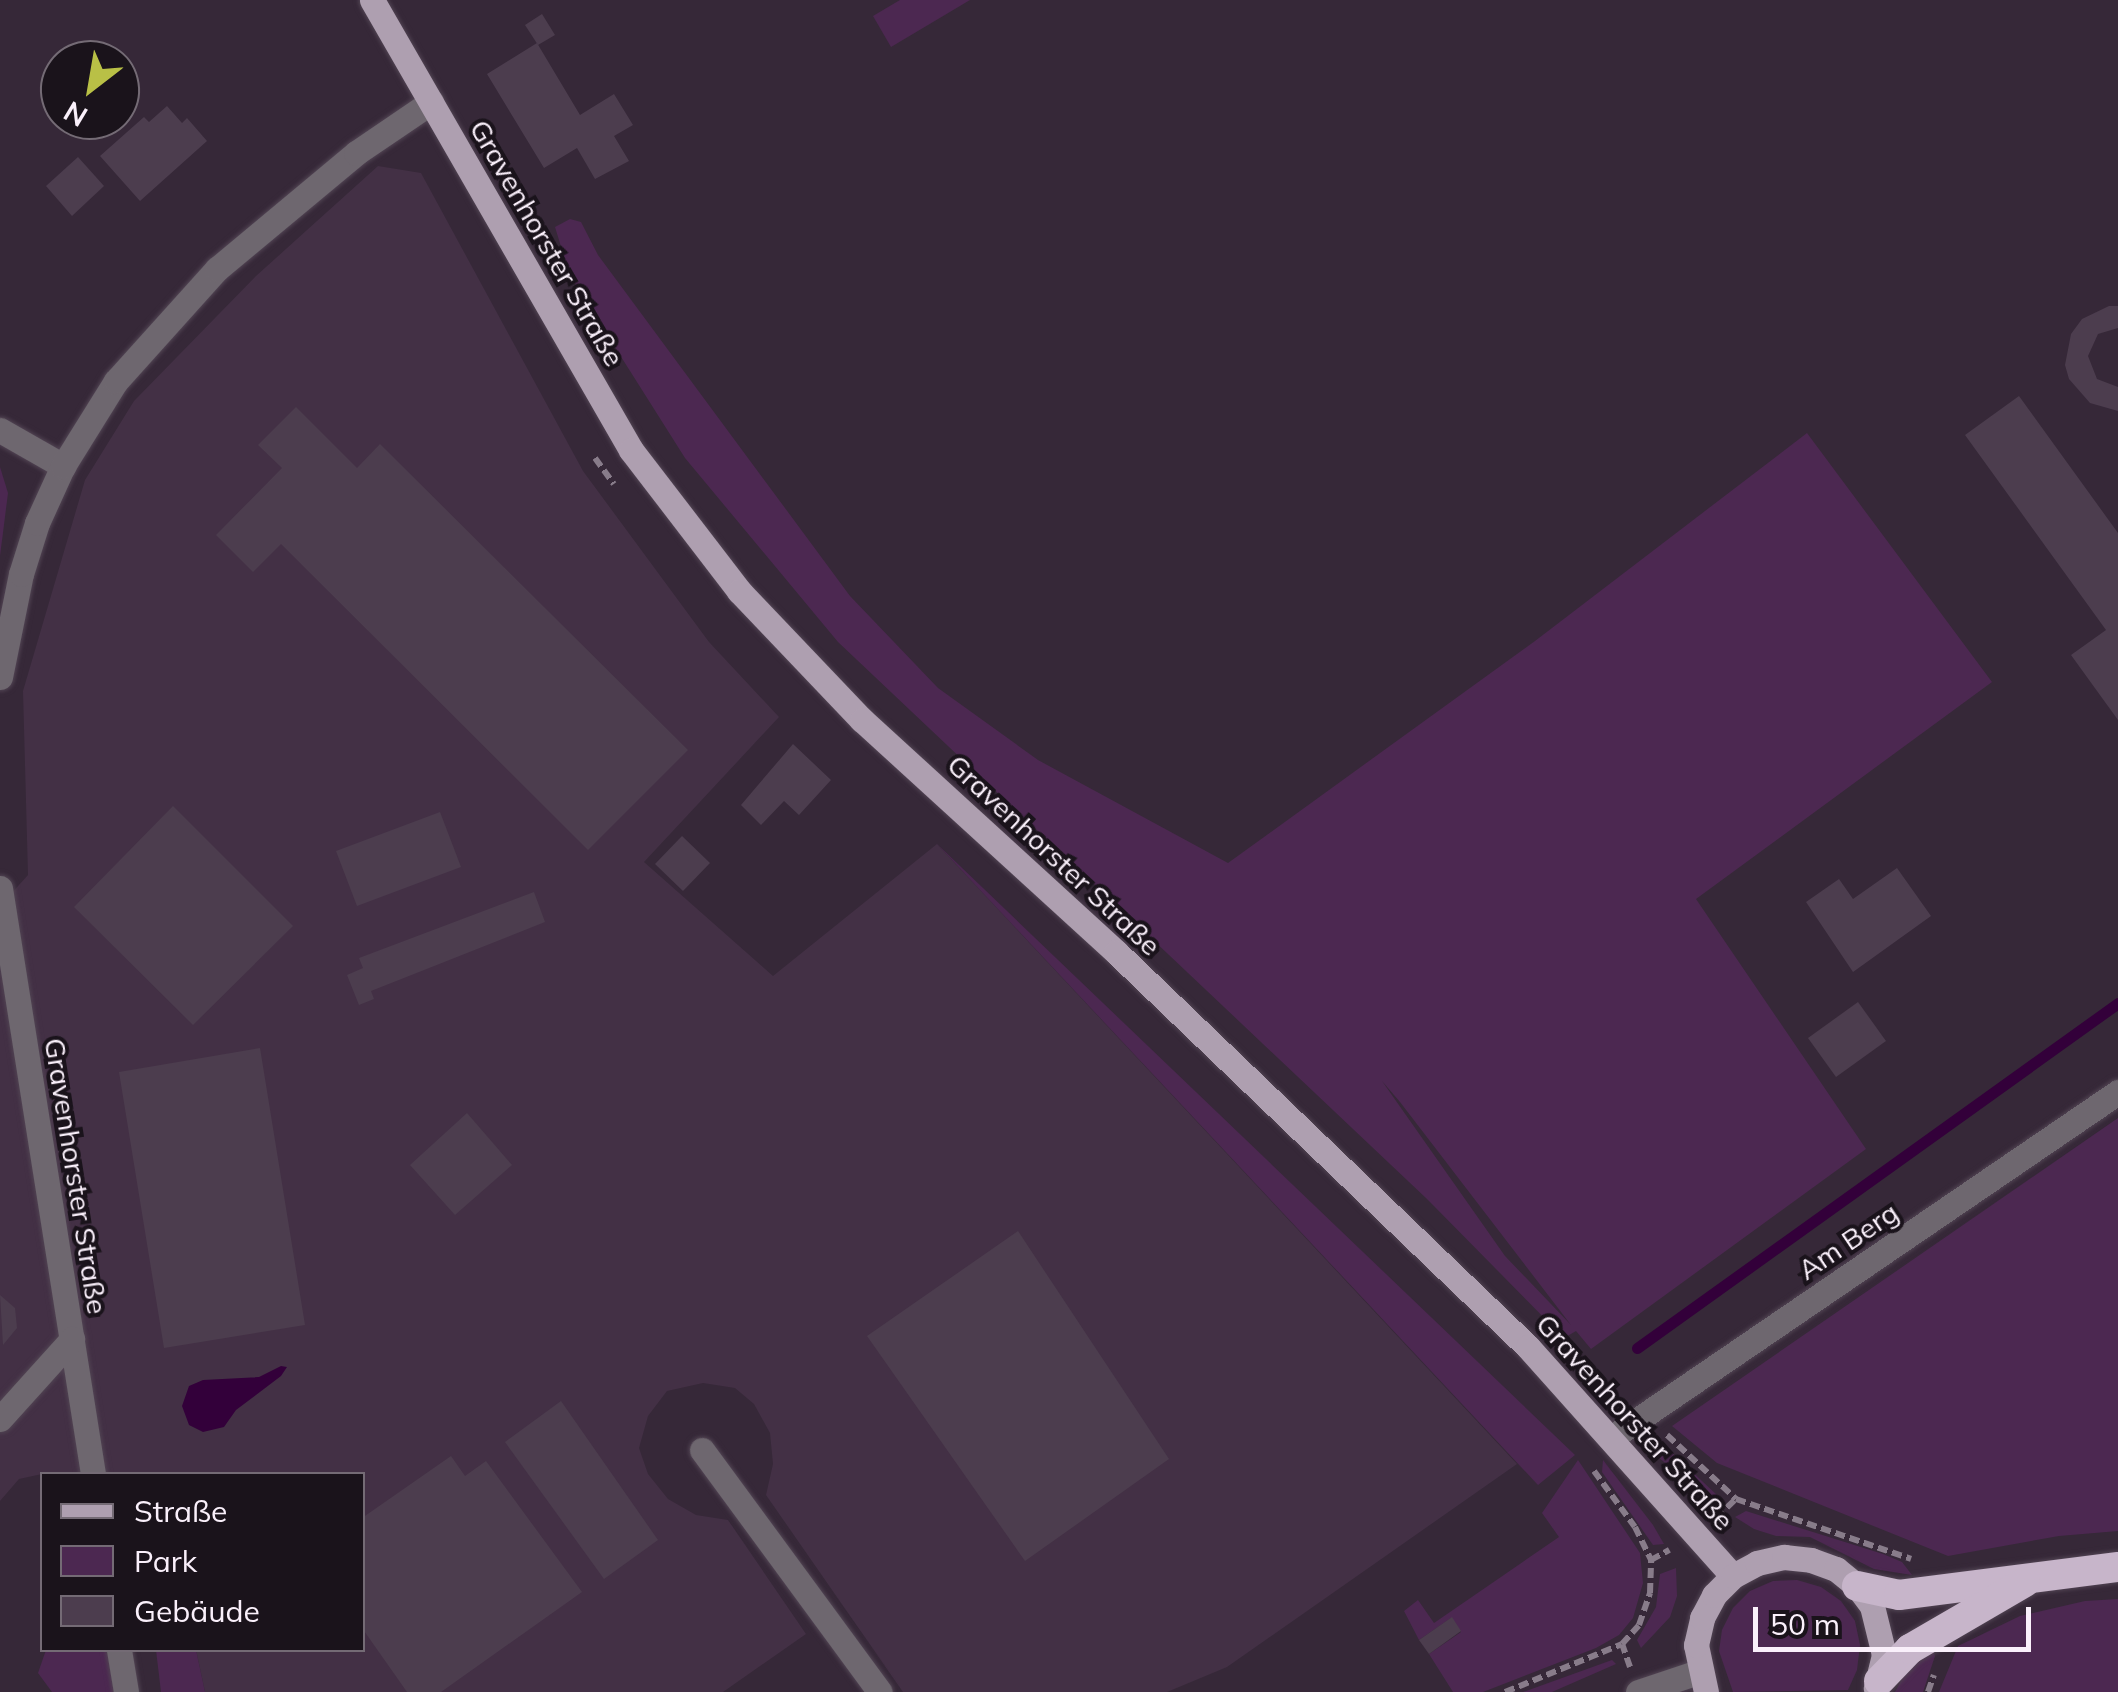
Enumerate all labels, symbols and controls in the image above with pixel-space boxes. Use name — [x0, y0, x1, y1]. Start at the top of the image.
north arrow — [40, 40, 140, 140]
text: N — [57, 94, 93, 135]
street label: Gravenhorster Straße — [463, 114, 631, 372]
street label: Gravenhorster Straße — [941, 748, 1167, 962]
street label: Gravenhorster Straße — [38, 1036, 114, 1316]
street label: Am Berg — [1792, 1195, 1904, 1287]
street label: Gravenhorster Straße — [1529, 1307, 1741, 1537]
legend — [40, 1472, 365, 1652]
text: Straße — [134, 1492, 227, 1530]
text: Park — [134, 1542, 197, 1580]
scale bar — [1758, 1587, 2036, 1649]
text: Gebäude — [134, 1592, 260, 1630]
text: 50 m — [1770, 1605, 1840, 1643]

